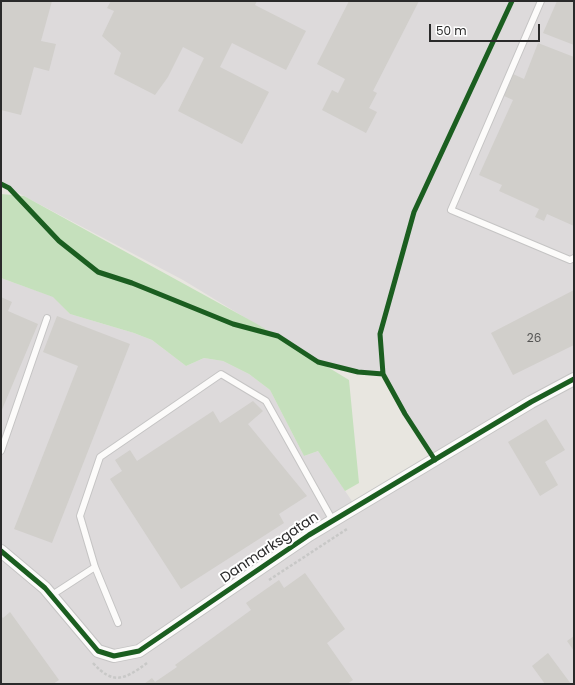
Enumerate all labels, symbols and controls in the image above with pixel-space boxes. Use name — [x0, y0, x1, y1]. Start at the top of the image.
scale bar — [431, 16, 542, 42]
text: 50 m — [436, 22, 467, 39]
house number: 26 — [527, 332, 541, 346]
street label: Danmarksgatan — [218, 509, 322, 587]

